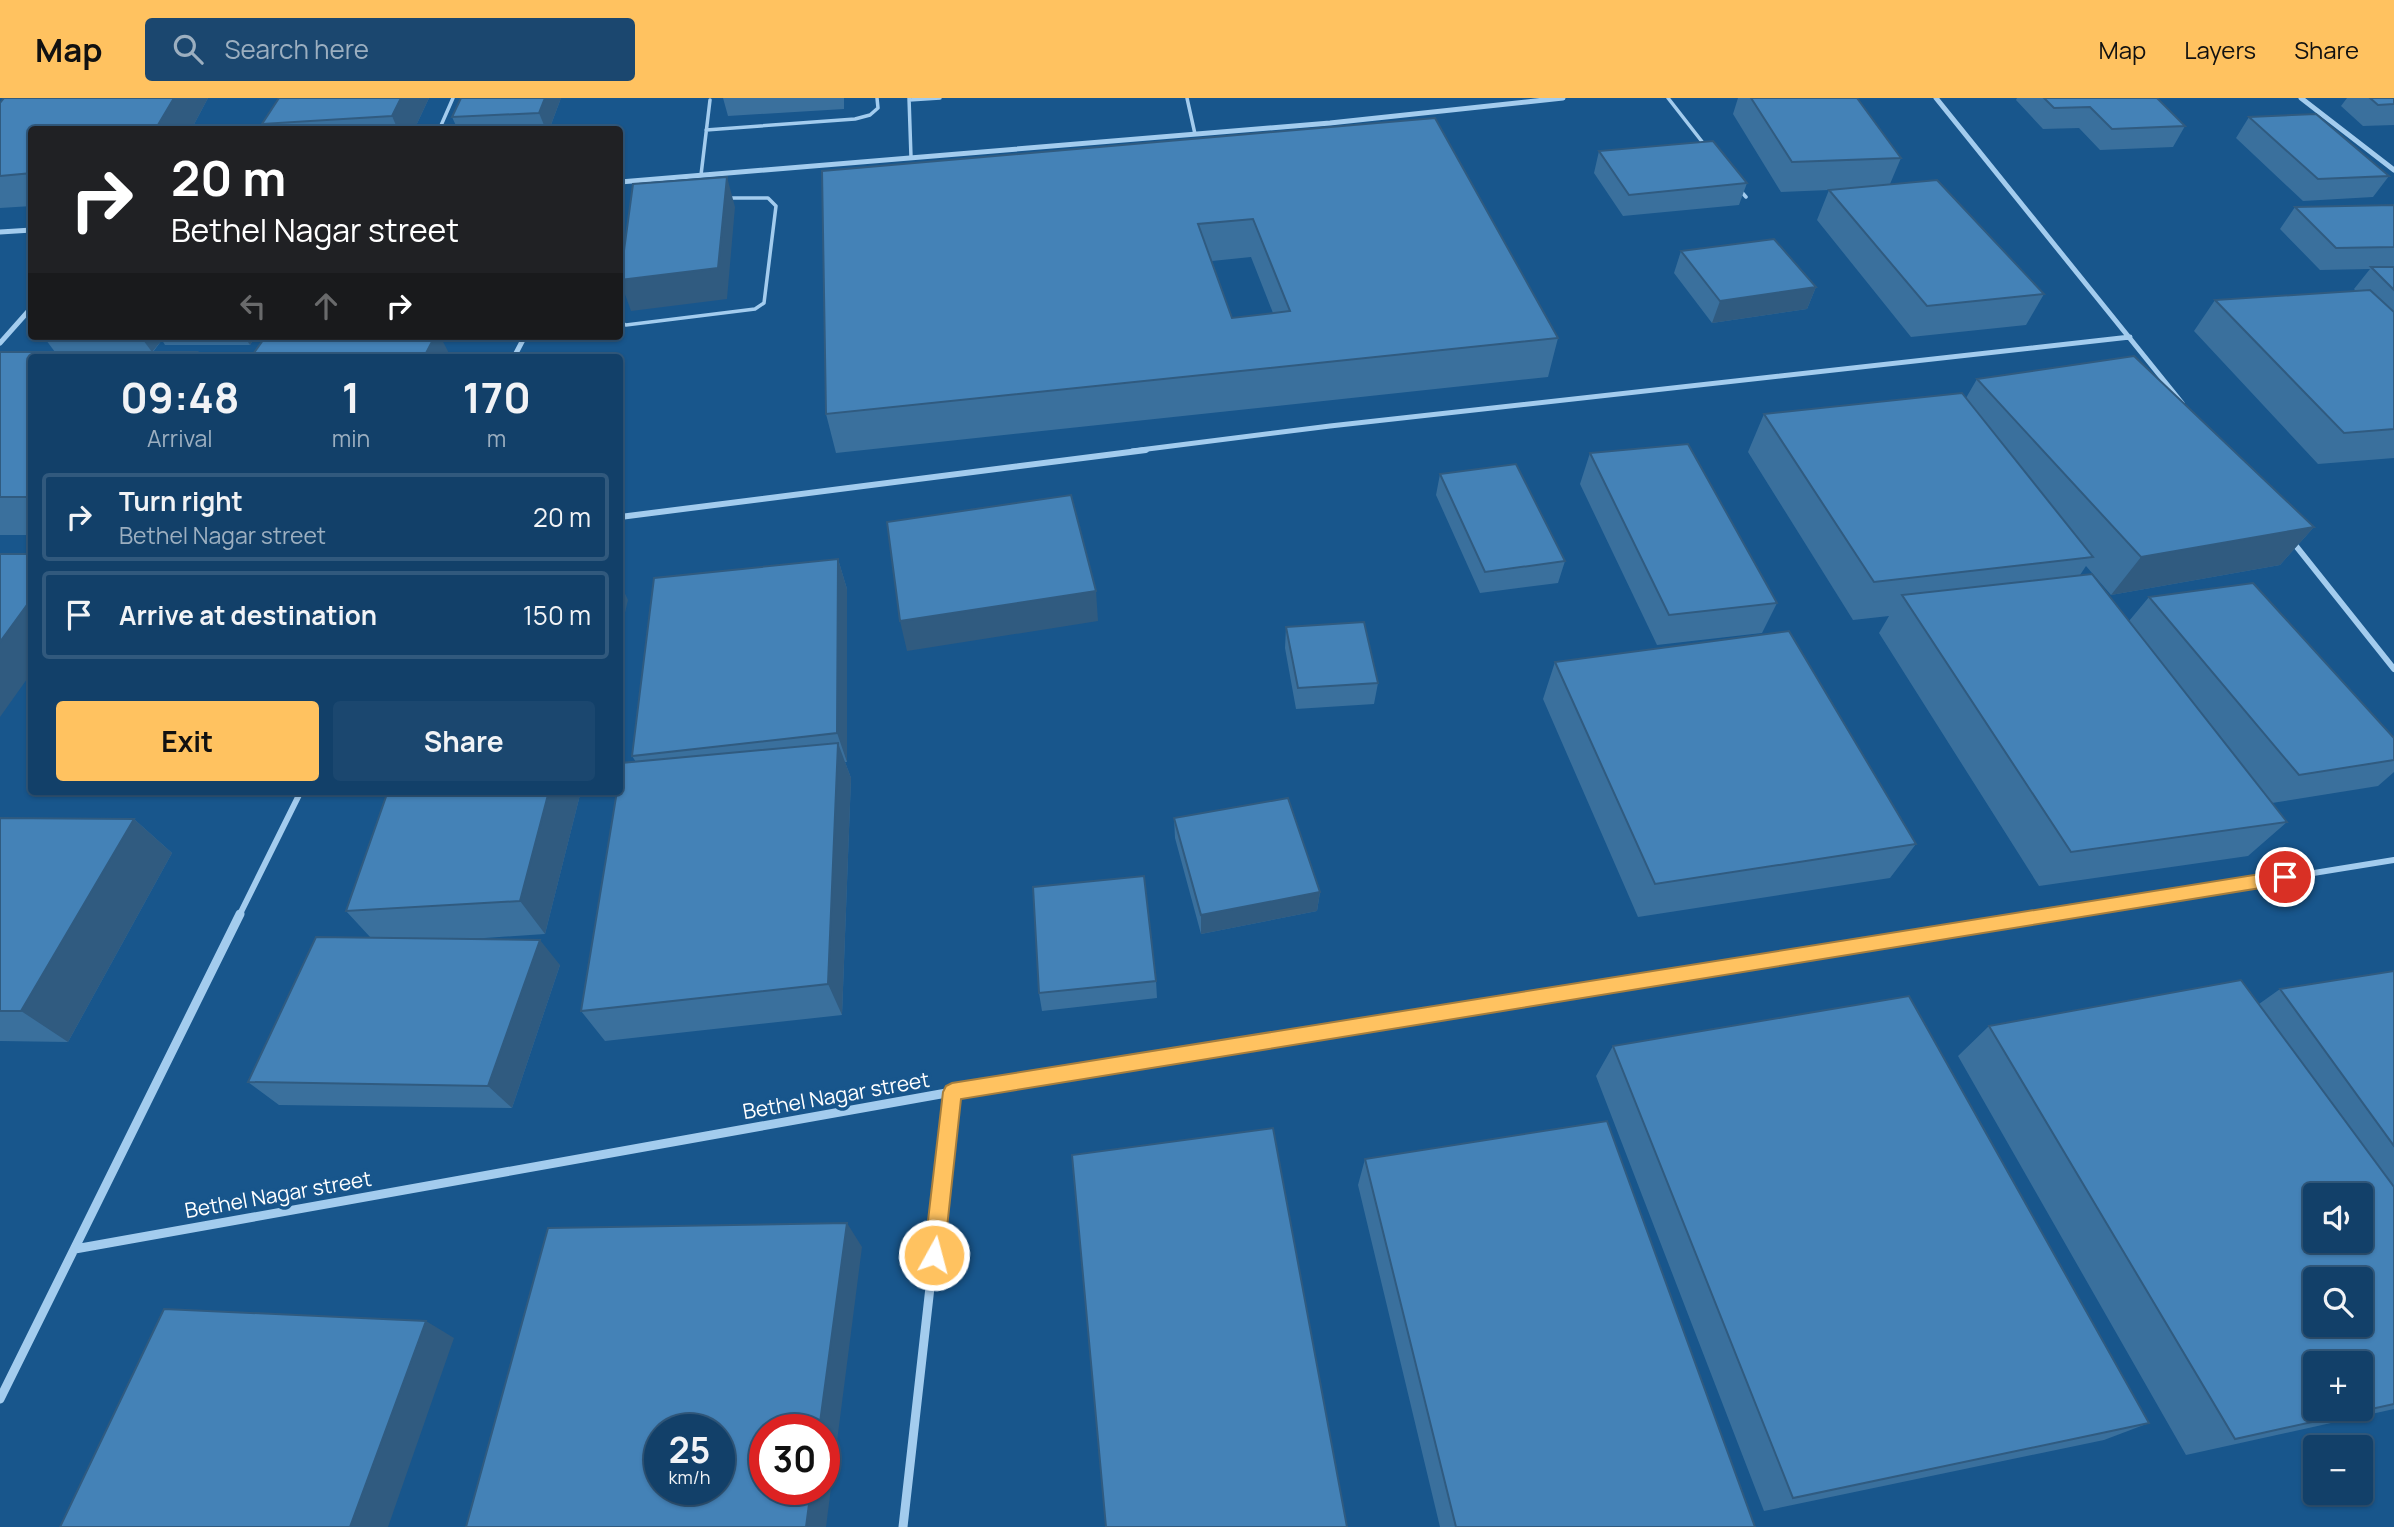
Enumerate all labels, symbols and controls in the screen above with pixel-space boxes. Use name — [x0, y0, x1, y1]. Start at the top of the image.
search box — [145, 18, 635, 81]
text: Map — [35, 27, 103, 72]
icon: search — [169, 30, 207, 68]
text: Search here — [225, 31, 369, 67]
text: Map — [2099, 33, 2146, 66]
text: Layers — [2184, 33, 2256, 66]
text: Share — [2294, 33, 2359, 66]
text: 20 m — [171, 144, 286, 211]
icon: right — [56, 154, 147, 245]
text: Bethel Nagar street — [171, 208, 459, 252]
icon: left — [234, 287, 272, 325]
icon: ahead — [307, 287, 345, 325]
icon: right — [380, 287, 418, 325]
text: 09:48 — [120, 368, 240, 426]
text: 1 — [342, 368, 360, 426]
text: 170 — [462, 368, 531, 426]
text: Arrival — [147, 422, 213, 454]
text: min — [332, 422, 370, 454]
text: m — [487, 422, 506, 454]
text: Turn right — [119, 483, 243, 519]
icon: right — [60, 498, 98, 536]
text: 20 m — [533, 499, 591, 535]
text: Bethel Nagar street — [119, 519, 326, 551]
icon: arrive — [60, 596, 98, 634]
text: Arrive at destination — [119, 597, 377, 633]
text: 150 m — [523, 597, 591, 633]
button: Exit — [56, 701, 319, 781]
button: Share — [333, 701, 595, 781]
pin — [2255, 847, 2315, 907]
icon: arrive — [2266, 858, 2304, 896]
street label: Bethel Nagar street — [740, 1065, 932, 1125]
street label: Bethel Nagar street — [182, 1164, 374, 1224]
map controls — [2303, 1183, 2373, 1505]
button: sound — [2303, 1183, 2373, 1253]
position arrow — [897, 1218, 971, 1292]
button: search — [2303, 1267, 2373, 1337]
button: + — [2303, 1351, 2373, 1421]
speed limit sign: 30 — [749, 1414, 840, 1505]
text: 25 — [669, 1426, 710, 1474]
button: − — [2303, 1435, 2373, 1505]
text: km/h — [669, 1465, 710, 1489]

